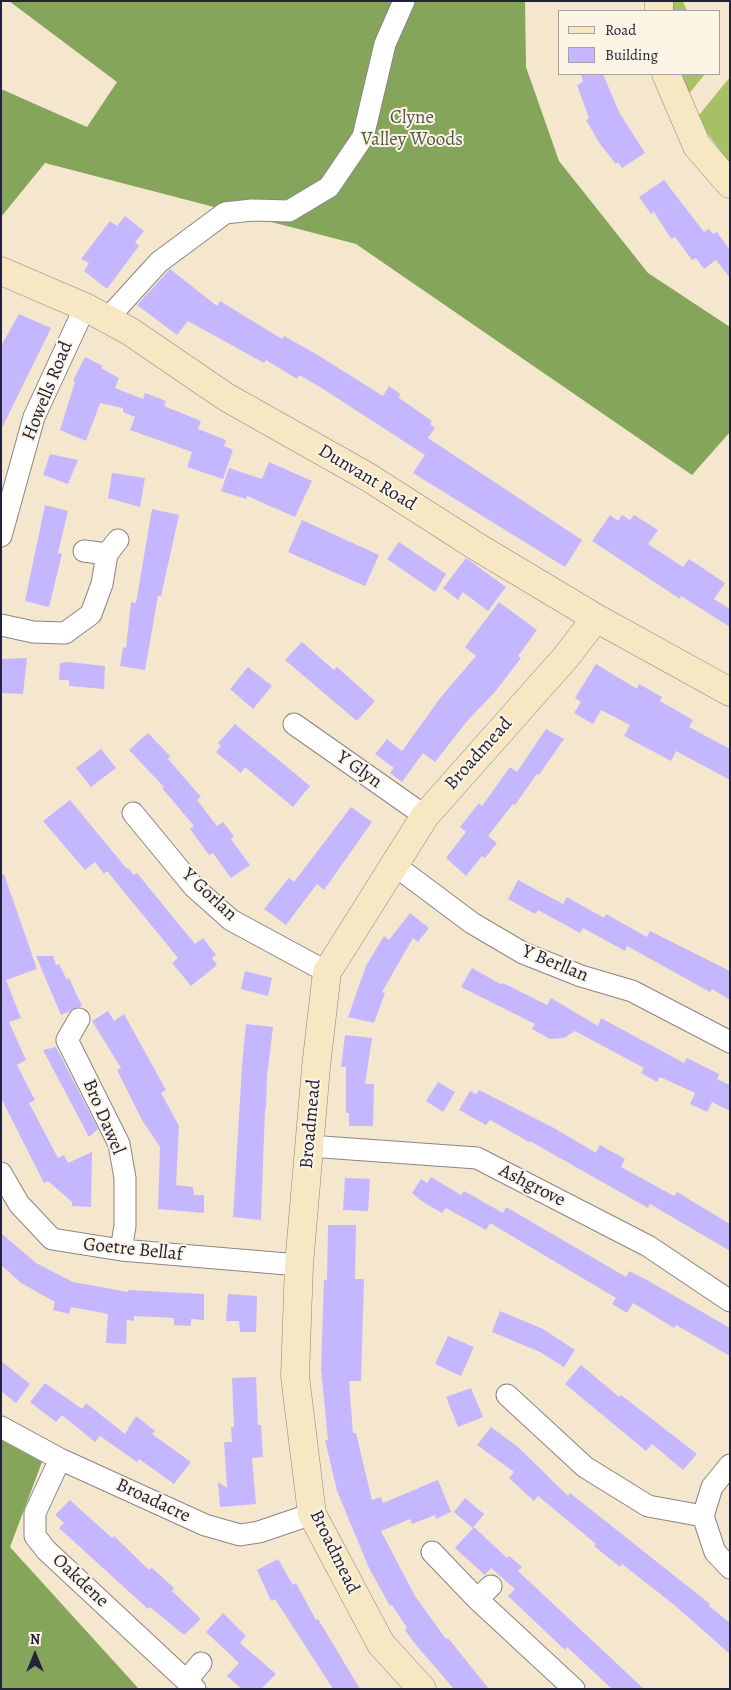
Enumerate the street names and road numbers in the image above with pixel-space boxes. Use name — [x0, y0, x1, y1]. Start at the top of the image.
street label: Howells Road — [18, 338, 78, 444]
street label: Dunvant Road — [314, 440, 420, 516]
street label: Broadmead — [440, 713, 518, 795]
street label: Y Glyn — [332, 746, 386, 794]
street label: Y Gorlan — [177, 864, 241, 926]
street label: Y Berllan — [519, 940, 591, 988]
street label: Bro Dawel — [77, 1076, 129, 1158]
street label: Broadmead — [296, 1078, 326, 1170]
street label: Ashgrove — [495, 1160, 569, 1212]
street label: Goetre Bellaf — [82, 1233, 184, 1267]
street label: Broadacre — [112, 1474, 194, 1528]
street label: Broadmead — [304, 1506, 364, 1598]
street label: Oakdene — [47, 1549, 113, 1613]

